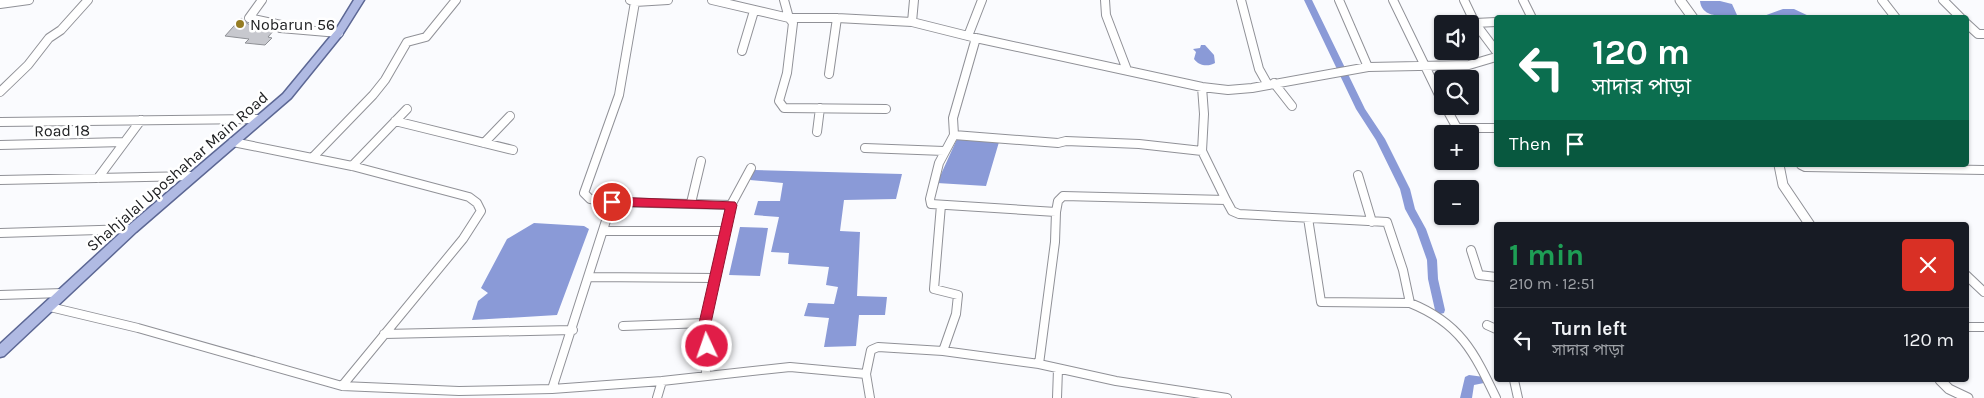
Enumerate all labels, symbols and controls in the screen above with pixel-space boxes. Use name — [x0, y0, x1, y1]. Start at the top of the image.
place label: Nobarun 56 — [250, 15, 335, 34]
map controls — [1434, 15, 1479, 225]
button: sound — [1434, 15, 1479, 60]
marker: Nobarun 56 — [234, 18, 246, 30]
text: 120 m — [1592, 32, 1690, 73]
icon: left — [1509, 35, 1574, 100]
button: search — [1434, 70, 1479, 115]
text: সাদার পাড়া — [1592, 74, 1691, 100]
street label: Shahjalal Uposhahar Main Road — [83, 87, 272, 255]
street label: Road 18 — [34, 121, 90, 140]
button: + — [1434, 125, 1479, 170]
icon: arrive — [1561, 130, 1589, 158]
text: Then — [1509, 133, 1551, 155]
button: − — [1434, 180, 1479, 225]
pin — [591, 181, 633, 223]
icon: arrive — [598, 188, 626, 216]
text: 1 min — [1509, 237, 1584, 273]
button: close — [1902, 239, 1954, 291]
text: 210 m · 12:51 — [1509, 274, 1595, 293]
text: Turn left — [1552, 318, 1627, 340]
position arrow — [680, 319, 732, 371]
icon: left — [1509, 326, 1537, 354]
text: 120 m — [1903, 329, 1954, 351]
text: সাদার পাড়া — [1552, 340, 1624, 359]

